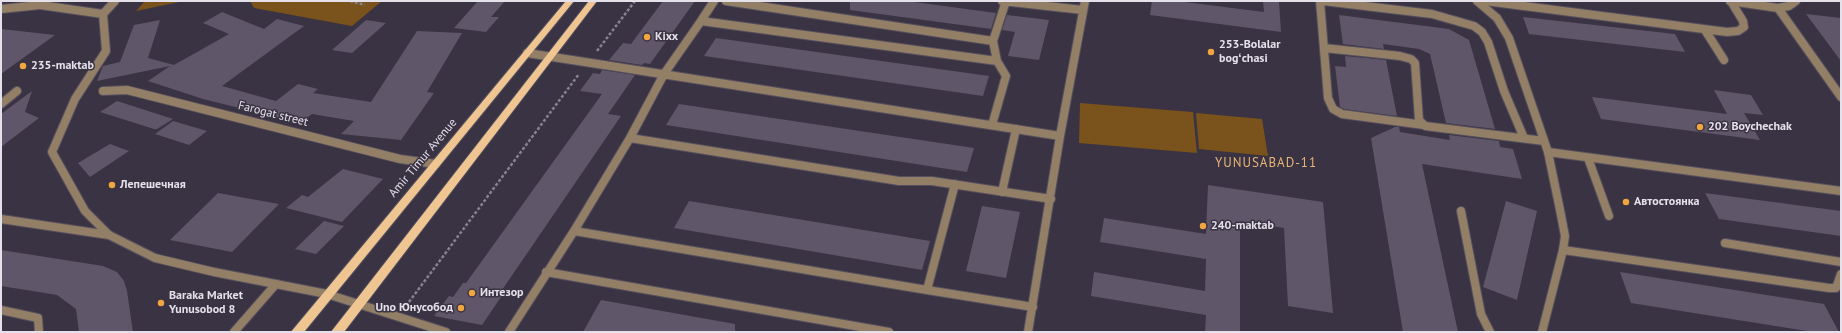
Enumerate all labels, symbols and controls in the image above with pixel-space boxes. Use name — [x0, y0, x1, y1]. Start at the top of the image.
place label: Kixx — [655, 30, 678, 44]
marker: Kixx — [642, 32, 652, 42]
place label: 253-Bolalar bogʻchasi — [1219, 38, 1280, 66]
marker: 253-Bolalar bogʻchasi — [1206, 47, 1216, 57]
place label: 235-maktab — [31, 59, 94, 73]
marker: 235-maktab — [18, 61, 28, 71]
street label: Farogat street — [236, 98, 310, 130]
street label: Amir Timur Avenue — [386, 116, 460, 200]
place label: 202 Boychechak — [1708, 120, 1792, 134]
marker: 202 Boychechak — [1695, 122, 1705, 132]
district label: YUNUSABAD-11 — [1215, 155, 1317, 171]
place label: Лепешечная — [120, 178, 186, 192]
marker: Лепешечная — [107, 180, 117, 190]
place label: Автостоянка — [1634, 195, 1699, 209]
marker: Автостоянка — [1621, 197, 1631, 207]
place label: 240-maktab — [1211, 219, 1274, 233]
marker: 240-maktab — [1198, 221, 1208, 231]
place label: Интезор — [480, 286, 524, 300]
marker: Интезор — [467, 288, 477, 298]
place label: Baraka Market Yunusobod 8 — [169, 289, 243, 317]
marker: Baraka Market Yunusobod 8 — [156, 298, 166, 308]
place label: Uno Юнусобод — [375, 301, 453, 315]
marker: Uno Юнусобод — [456, 303, 466, 313]

